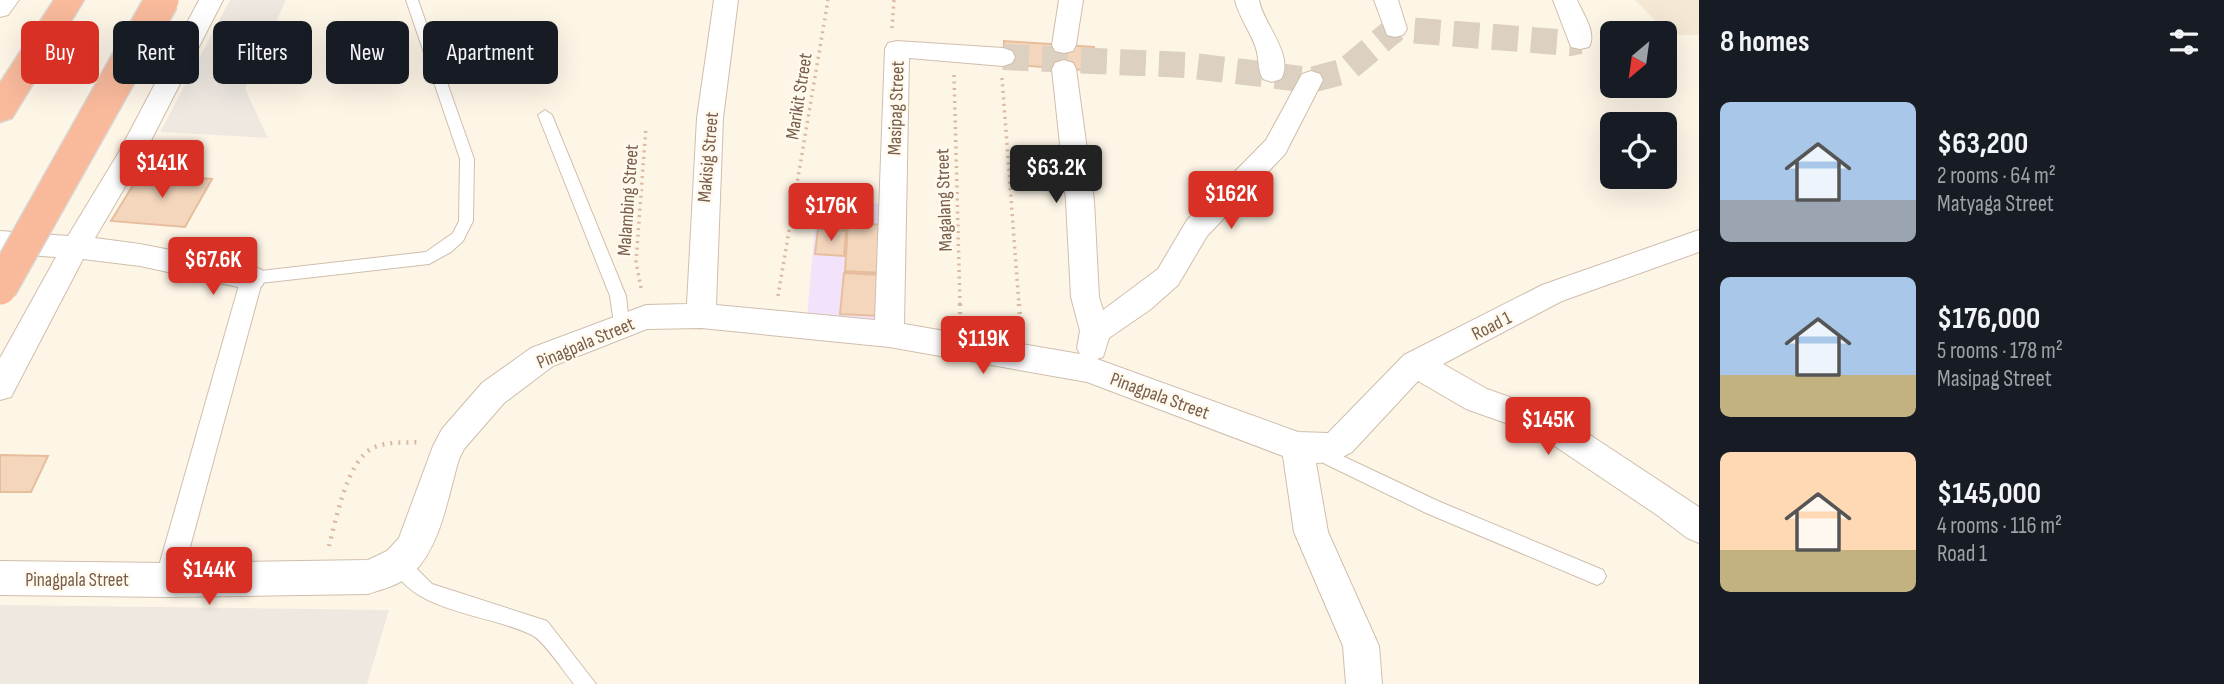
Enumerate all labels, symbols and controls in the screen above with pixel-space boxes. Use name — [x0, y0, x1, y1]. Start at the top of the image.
chip: Buy — [21, 21, 99, 84]
chip: Rent — [113, 21, 199, 84]
chip: Filters — [213, 21, 312, 84]
chip: New — [326, 21, 409, 84]
chip: Apartment — [423, 21, 558, 84]
north arrow — [1600, 21, 1676, 98]
map controls — [1600, 21, 1677, 189]
icon: filters — [2165, 23, 2203, 61]
text: 8 homes — [1720, 24, 1809, 60]
street label: Marikit Street — [781, 51, 818, 141]
street label: Masipag Street — [883, 60, 910, 156]
street label: Makisig Street — [693, 111, 724, 203]
button: locate — [1600, 112, 1677, 189]
text: $63,200 — [1937, 126, 2028, 162]
icon: home — [1776, 130, 1860, 214]
pin: $141K — [113, 140, 211, 200]
street label: Malambing Street — [613, 143, 644, 257]
pin: $63.2K — [999, 146, 1113, 205]
street label: Magalang Street — [931, 148, 958, 252]
text: $141K — [136, 149, 188, 177]
text: $63.2K — [1026, 154, 1086, 182]
text: 2 rooms · 64 m² — [1937, 162, 2056, 190]
pin: $162K — [1182, 172, 1280, 231]
text: $162K — [1204, 180, 1258, 208]
pin: $176K — [782, 184, 880, 243]
text: Matyaga Street — [1937, 190, 2054, 218]
text: $176K — [805, 192, 857, 220]
pin: $67.6K — [156, 238, 270, 297]
text: $67.6K — [184, 246, 242, 274]
text: $176,000 — [1937, 301, 2040, 337]
icon: home — [1776, 305, 1860, 389]
street label: Road 1 — [1468, 307, 1516, 346]
street label: Pinagpala Street — [533, 312, 638, 374]
pin: $119K — [934, 316, 1032, 376]
text: $119K — [957, 325, 1009, 353]
text: 5 rooms · 178 m² — [1937, 337, 2063, 365]
text: Masipag Street — [1937, 365, 2052, 393]
street label: Pinagpala Street — [1107, 368, 1212, 425]
pin: $145K — [1499, 398, 1597, 457]
text: $145K — [1521, 406, 1575, 434]
text: $145,000 — [1937, 476, 2041, 512]
icon: home — [1776, 480, 1860, 564]
text: 4 rooms · 116 m² — [1937, 512, 2062, 540]
text: Road 1 — [1937, 540, 1987, 568]
pin: $144K — [160, 548, 258, 607]
text: $144K — [182, 556, 236, 584]
street label: Pinagpala Street — [25, 569, 129, 592]

